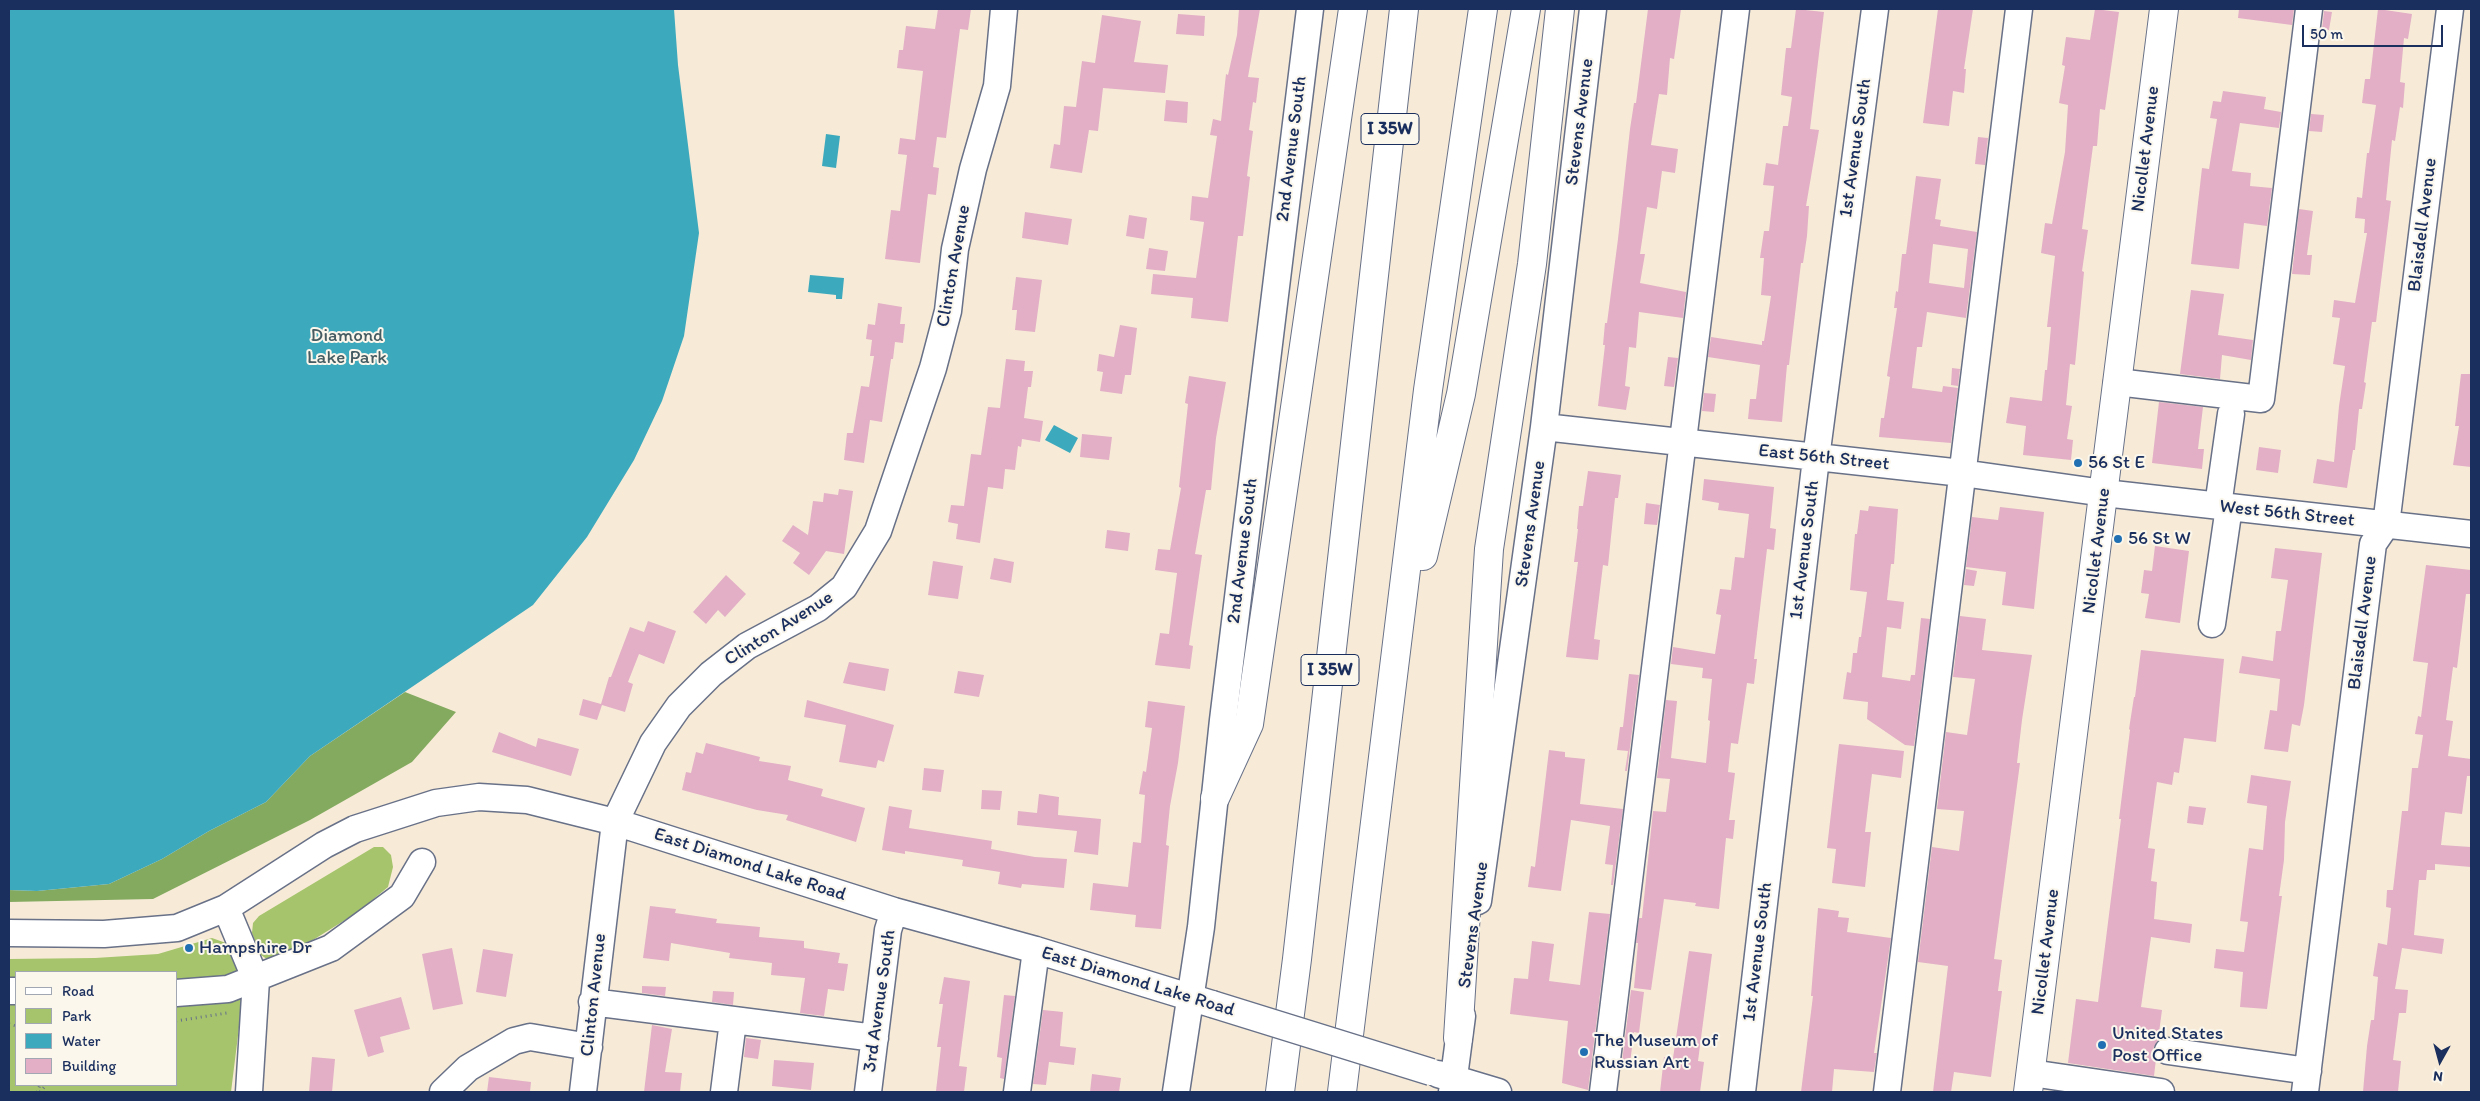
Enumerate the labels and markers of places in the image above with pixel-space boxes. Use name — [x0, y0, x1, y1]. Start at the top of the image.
place label: 56 St E — [2088, 452, 2145, 474]
marker: 56 St E — [2072, 457, 2084, 469]
place label: 56 St W — [2128, 528, 2191, 550]
marker: 56 St W — [2112, 533, 2124, 545]
place label: Hampshire Dr — [199, 937, 312, 959]
marker: Hampshire Dr — [183, 942, 195, 954]
place label: United States Post Office — [2112, 1023, 2223, 1067]
place label: The Museum of Russian Art — [1594, 1030, 1718, 1074]
marker: United States Post Office — [2096, 1039, 2108, 1051]
marker: The Museum of Russian Art — [1578, 1046, 1590, 1058]

